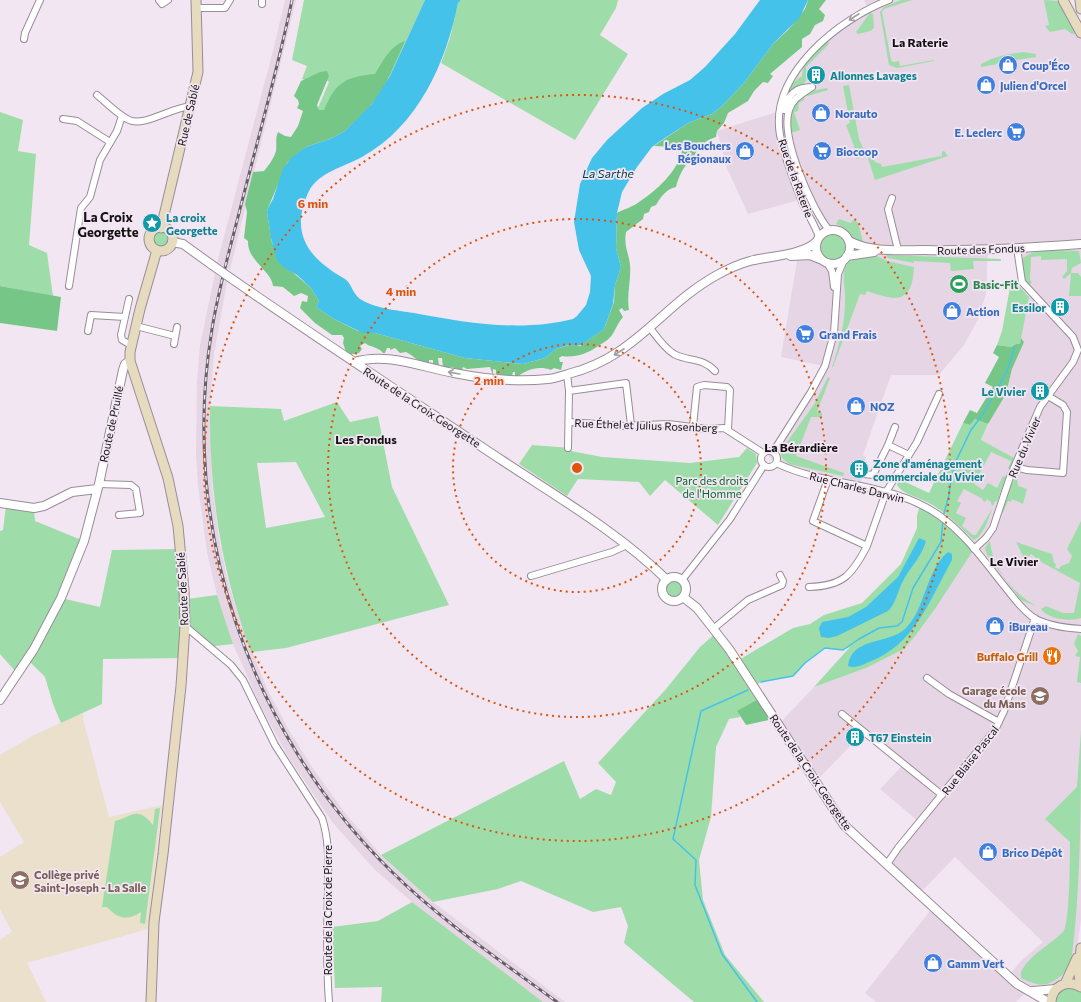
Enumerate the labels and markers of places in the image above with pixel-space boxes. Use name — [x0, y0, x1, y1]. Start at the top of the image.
shop icon: Coup'Éco — [997, 54, 1019, 76]
place label: Coup'Éco — [1022, 58, 1070, 72]
building icon: Allonnes Lavages — [805, 64, 827, 86]
place label: Allonnes Lavages — [830, 69, 917, 82]
shop icon: Julien d'Orcel — [975, 74, 997, 96]
place label: Julien d'Orcel — [1000, 79, 1067, 93]
shop icon: Norauto — [810, 102, 832, 124]
place label: Norauto — [835, 107, 878, 120]
supermarket icon: E. Leclerc — [1005, 121, 1027, 143]
place label: E. Leclerc — [954, 126, 1002, 139]
place label: Les Bouchers Régionaux — [664, 139, 732, 165]
shop icon: Les Bouchers Régionaux — [734, 140, 756, 162]
supermarket icon: Biocoop — [811, 140, 833, 162]
place label: Biocoop — [836, 145, 878, 158]
place label: La croix Georgette — [166, 211, 218, 237]
place icon: La croix Georgette — [141, 212, 163, 234]
sports icon: Basic-Fit — [948, 273, 970, 295]
place label: Basic-Fit — [973, 278, 1019, 291]
building icon: Essilor — [1049, 296, 1071, 318]
shop icon: Action — [941, 300, 963, 322]
place label: Essilor — [1012, 301, 1046, 314]
place label: Action — [966, 305, 1000, 318]
supermarket icon: Grand Frais — [794, 323, 816, 345]
place label: Grand Frais — [819, 328, 877, 341]
building icon: Le Vivier — [1029, 380, 1051, 402]
place label: Le Vivier — [981, 385, 1026, 398]
shop icon: NOZ — [845, 395, 867, 417]
place label: NOZ — [870, 400, 895, 413]
place label: Zone d'aménagement commerciale du Vivier — [873, 457, 985, 483]
building icon: Zone d'aménagement commerciale du Vivier — [848, 458, 870, 480]
centre of rings — [570, 461, 584, 475]
shop icon: iBureau — [984, 615, 1006, 637]
place label: iBureau — [1009, 620, 1048, 633]
restaurant icon: Buffalo Grill — [1041, 645, 1063, 667]
place label: Buffalo Grill — [977, 650, 1038, 663]
place label: Garage école du Mans — [962, 684, 1026, 710]
school or university icon: Garage école du Mans — [1029, 685, 1051, 707]
building icon: T67 Einstein — [844, 726, 866, 748]
place label: T67 Einstein — [869, 731, 932, 744]
shop icon: Brico Dépôt — [977, 841, 999, 863]
place label: Brico Dépôt — [1002, 846, 1063, 859]
place label: Collège privé Saint-Joseph - La Salle — [34, 868, 147, 895]
school or university icon: Collège privé Saint-Joseph - La Salle — [9, 869, 31, 891]
shop icon: Gamm Vert — [922, 952, 944, 974]
place label: Gamm Vert — [947, 957, 1004, 970]

